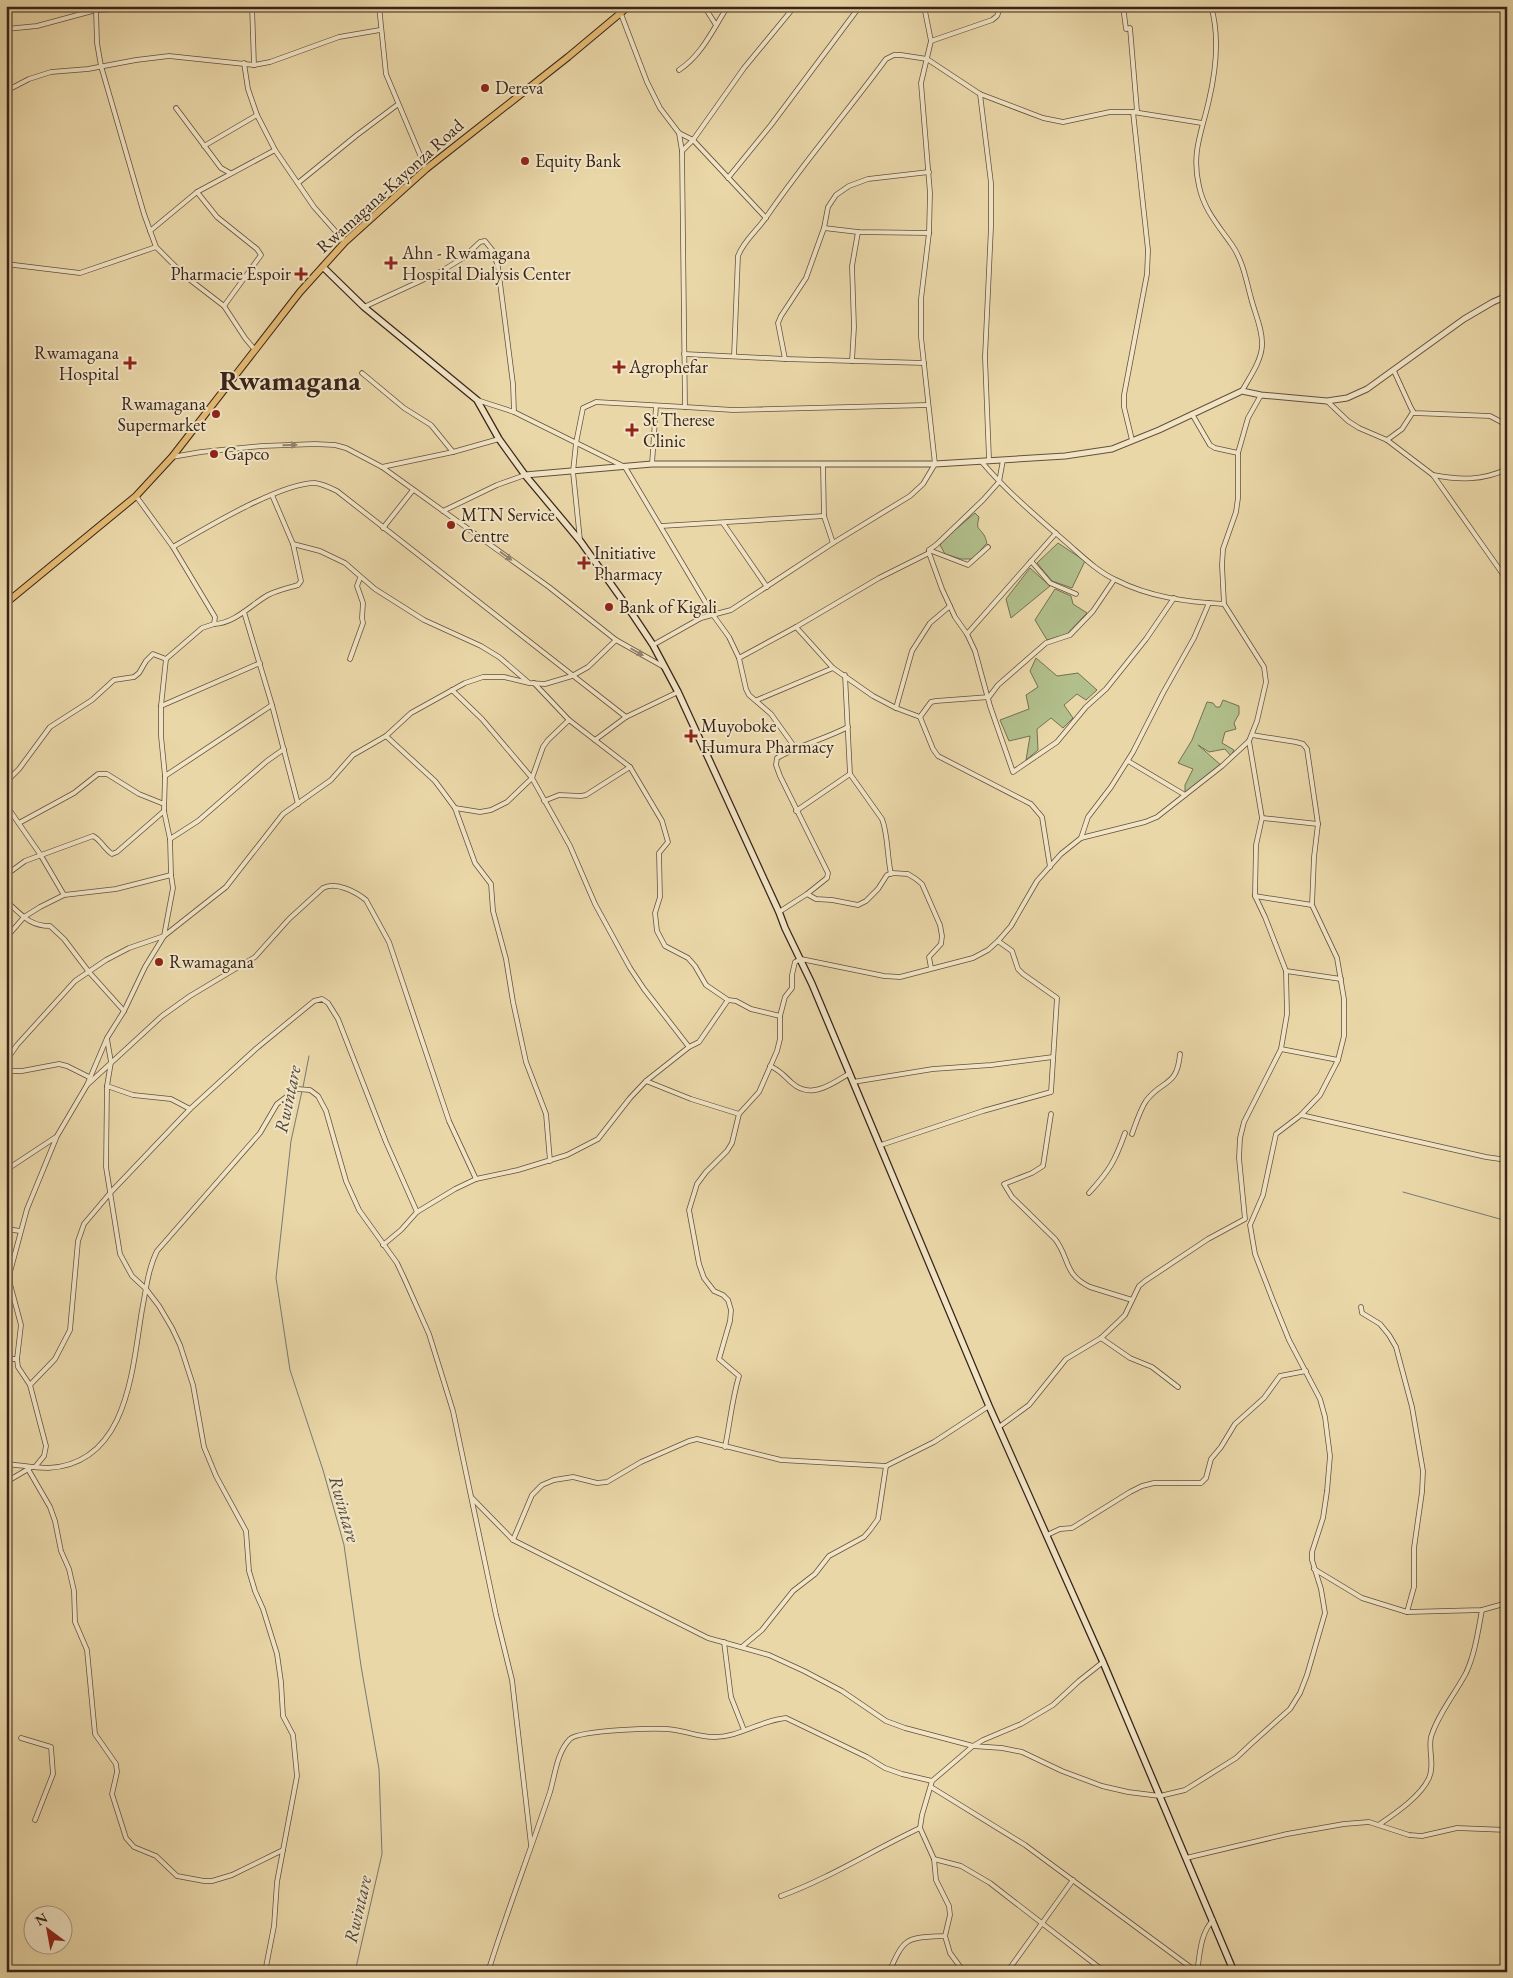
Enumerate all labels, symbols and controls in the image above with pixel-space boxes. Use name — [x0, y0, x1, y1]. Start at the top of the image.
place label: Dereva — [495, 76, 544, 99]
marker: Dereva — [479, 82, 491, 94]
street label: Rwamagana-Kayonza Road — [311, 113, 469, 258]
place label: Equity Bank — [535, 149, 621, 172]
marker: Equity Bank — [519, 155, 531, 167]
place label: Ahn - Rwamagana Hospital Dialysis Center — [401, 241, 571, 285]
marker: Ahn - Rwamagana Hospital Dialysis Center — [384, 256, 398, 270]
place label: Pharmacie Espoir — [170, 262, 291, 285]
marker: Pharmacie Espoir — [295, 268, 307, 280]
place label: Rwamagana Hospital — [34, 341, 120, 385]
place label: Agrophefar — [628, 355, 708, 378]
marker: Rwamagana Hospital — [123, 356, 137, 370]
marker: Agrophefar — [613, 361, 625, 373]
district label: Rwamagana — [219, 362, 362, 398]
place label: Rwamagana Supermarket — [117, 392, 207, 436]
marker: Rwamagana Supermarket — [210, 408, 222, 420]
place label: St Therese Clinic — [643, 408, 715, 452]
marker: St Therese Clinic — [625, 423, 639, 437]
one-way arrow — [282, 440, 298, 448]
place label: Gapco — [224, 442, 270, 465]
marker: Gapco — [208, 448, 220, 460]
place label: MTN Service Centre — [461, 503, 555, 547]
marker: MTN Service Centre — [445, 519, 457, 531]
place label: Initiative Pharmacy — [594, 541, 663, 585]
one-way arrow — [499, 551, 513, 561]
marker: Initiative Pharmacy — [578, 557, 590, 569]
place label: Bank of Kigali — [619, 595, 718, 618]
marker: Bank of Kigali — [603, 601, 615, 613]
one-way arrow — [629, 648, 644, 656]
place label: Muyoboke Humura Pharmacy — [701, 714, 834, 758]
marker: Muyoboke Humura Pharmacy — [685, 730, 697, 742]
place label: Rwamagana — [169, 950, 255, 973]
marker: Rwamagana — [153, 956, 165, 968]
water label: Rwintare — [268, 1063, 307, 1135]
water label: Rwintare — [323, 1473, 366, 1546]
water label: Rwintare — [338, 1872, 377, 1945]
north arrow — [22, 1906, 72, 1956]
text: N — [32, 1908, 51, 1930]

